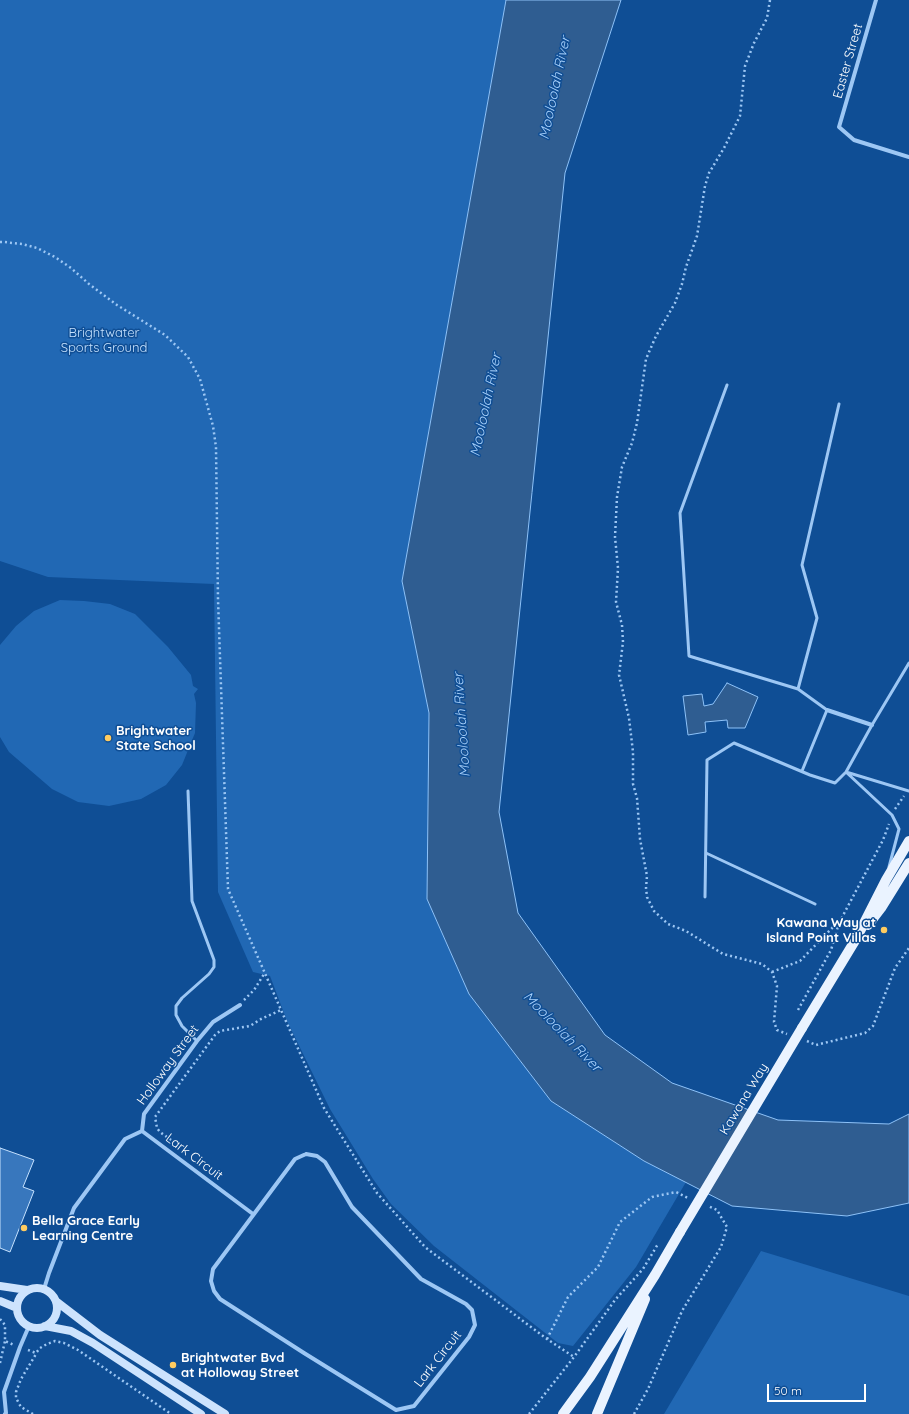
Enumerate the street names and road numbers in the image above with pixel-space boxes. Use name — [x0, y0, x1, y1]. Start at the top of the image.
street label: Easter Street — [830, 22, 866, 100]
street label: Holloway Street — [134, 1022, 202, 1108]
street label: Kawana Way — [716, 1060, 772, 1138]
street label: Lark Circuit — [162, 1130, 226, 1184]
street label: Lark Circuit — [411, 1328, 465, 1390]

